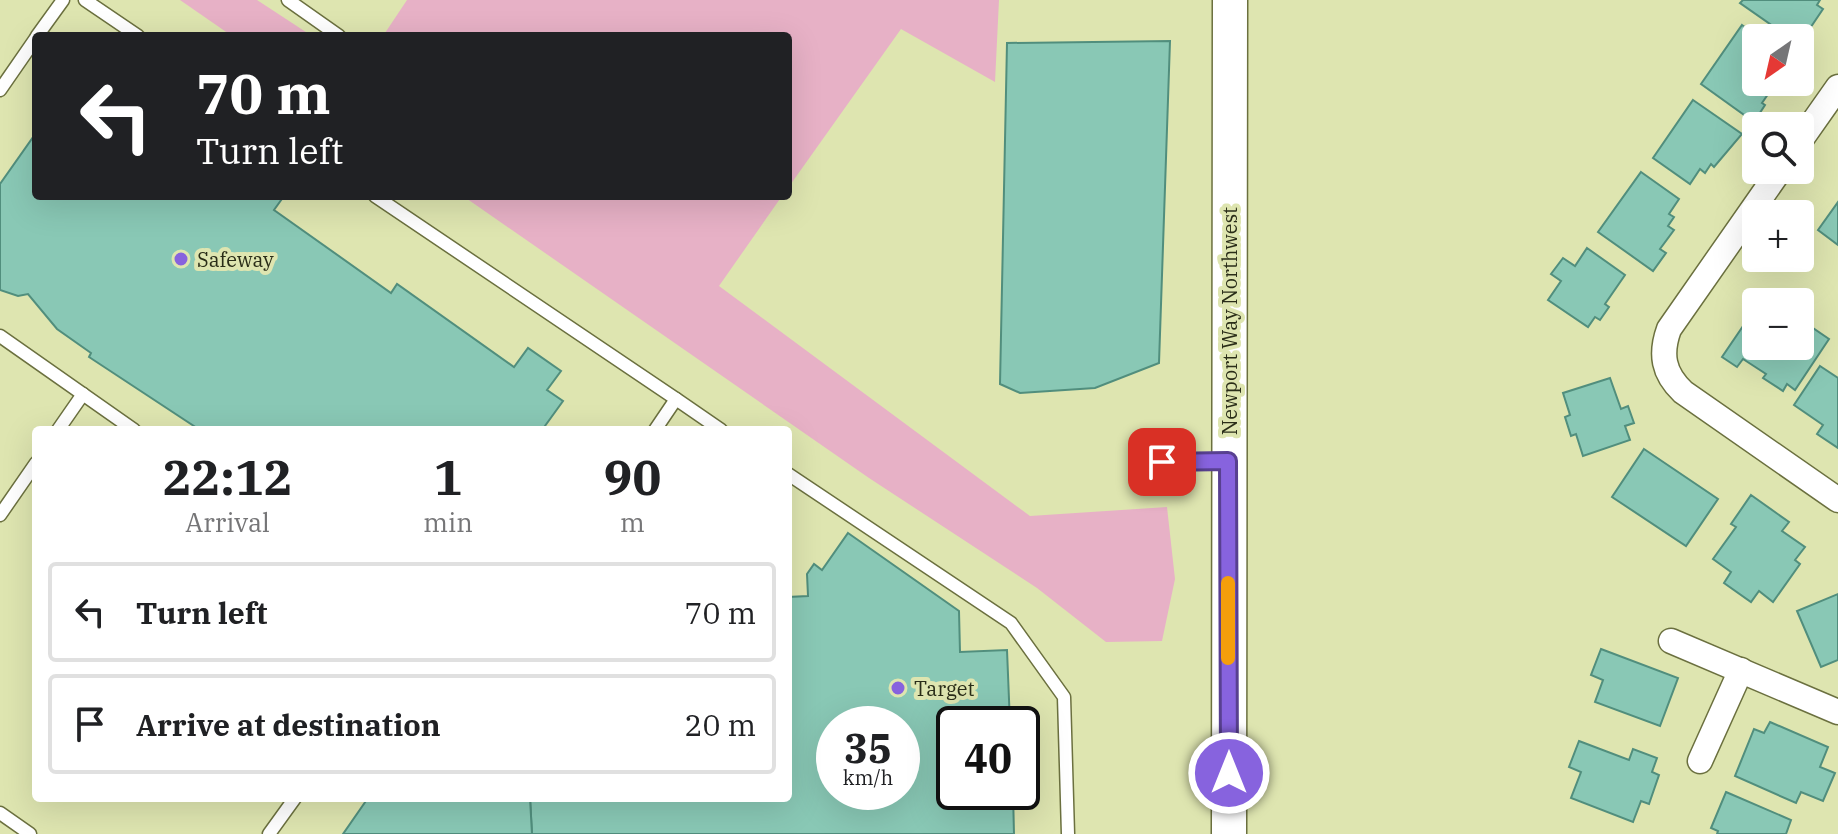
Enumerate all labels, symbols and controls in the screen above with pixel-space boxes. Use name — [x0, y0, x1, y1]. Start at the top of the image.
north arrow — [1742, 24, 1814, 96]
map controls — [1742, 24, 1814, 360]
text: 70 m — [196, 57, 331, 129]
icon: left — [64, 64, 168, 168]
button: search — [1742, 112, 1814, 184]
text: Turn left — [196, 127, 343, 174]
button: + — [1742, 200, 1814, 272]
street label: Newport Way Northwest — [1216, 207, 1243, 435]
place label: Safeway — [197, 246, 274, 273]
marker: Safeway — [172, 250, 190, 268]
button: − — [1742, 288, 1814, 360]
pin — [1128, 428, 1196, 496]
icon: arrive — [1140, 440, 1184, 484]
text: 22:12 — [163, 446, 293, 508]
text: 1 — [434, 446, 462, 508]
text: 90 — [604, 446, 661, 508]
text: Arrival — [185, 505, 270, 539]
text: min — [423, 505, 473, 539]
text: m — [620, 505, 645, 539]
icon: left — [68, 590, 112, 634]
text: Turn left — [136, 593, 268, 632]
text: 70 m — [684, 593, 756, 632]
place label: Target — [914, 675, 975, 702]
marker: Target — [889, 679, 907, 697]
icon: arrive — [68, 702, 112, 746]
text: Arrive at destination — [136, 705, 441, 744]
text: 20 m — [684, 705, 756, 744]
speed limit sign: 40 — [936, 706, 1040, 810]
text: 35 — [844, 722, 892, 774]
position arrow — [1187, 731, 1271, 815]
text: km/h — [843, 764, 893, 791]

